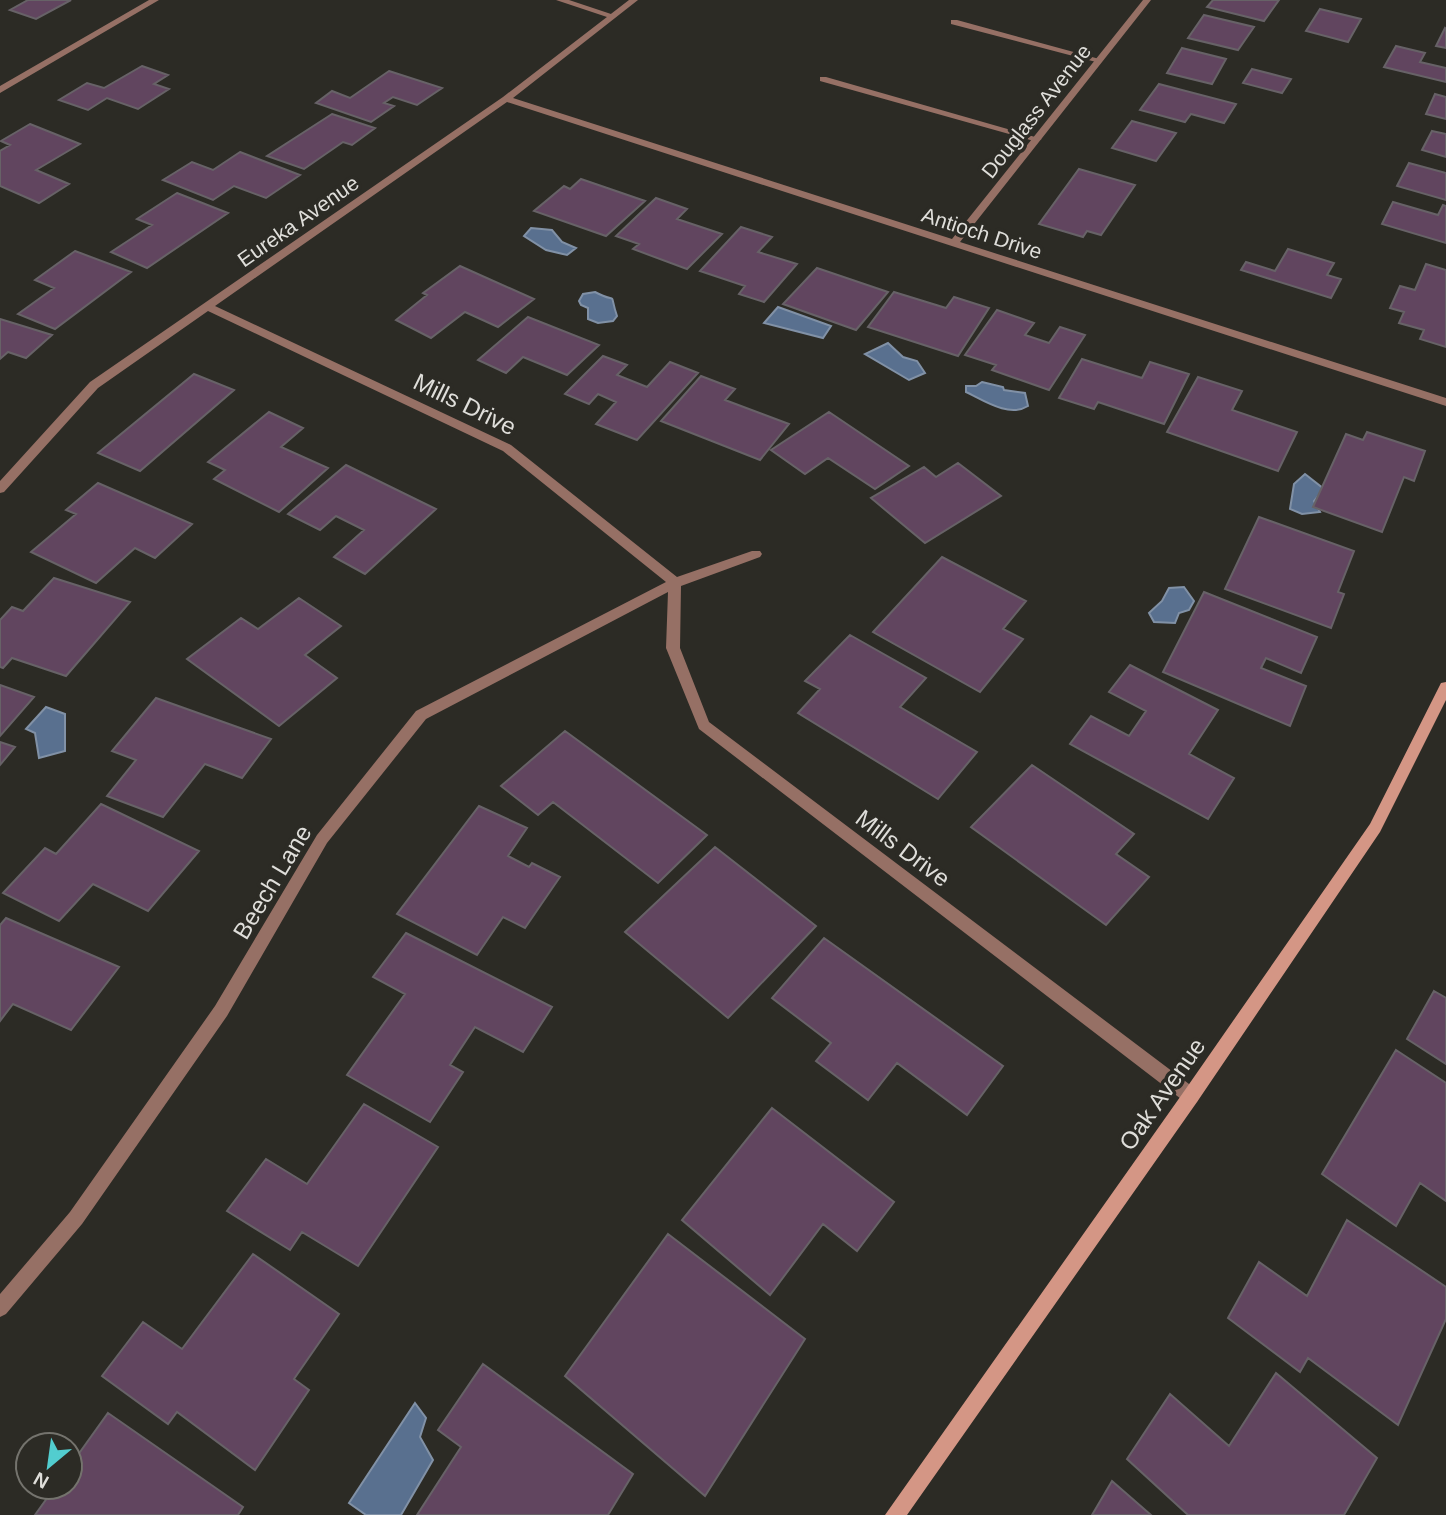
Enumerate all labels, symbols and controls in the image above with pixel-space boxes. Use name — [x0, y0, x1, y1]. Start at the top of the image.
street label: Douglass Avenue — [977, 40, 1095, 182]
street label: Eureka Avenue — [233, 171, 363, 271]
street label: Antioch Drive — [919, 203, 1045, 263]
street label: Mills Drive — [409, 368, 521, 440]
street label: Mills Drive — [851, 804, 955, 892]
street label: Beech Lane — [227, 820, 317, 944]
street label: Oak Avenue — [1114, 1033, 1210, 1155]
north arrow — [14, 1431, 84, 1501]
text: N — [30, 1468, 52, 1493]

